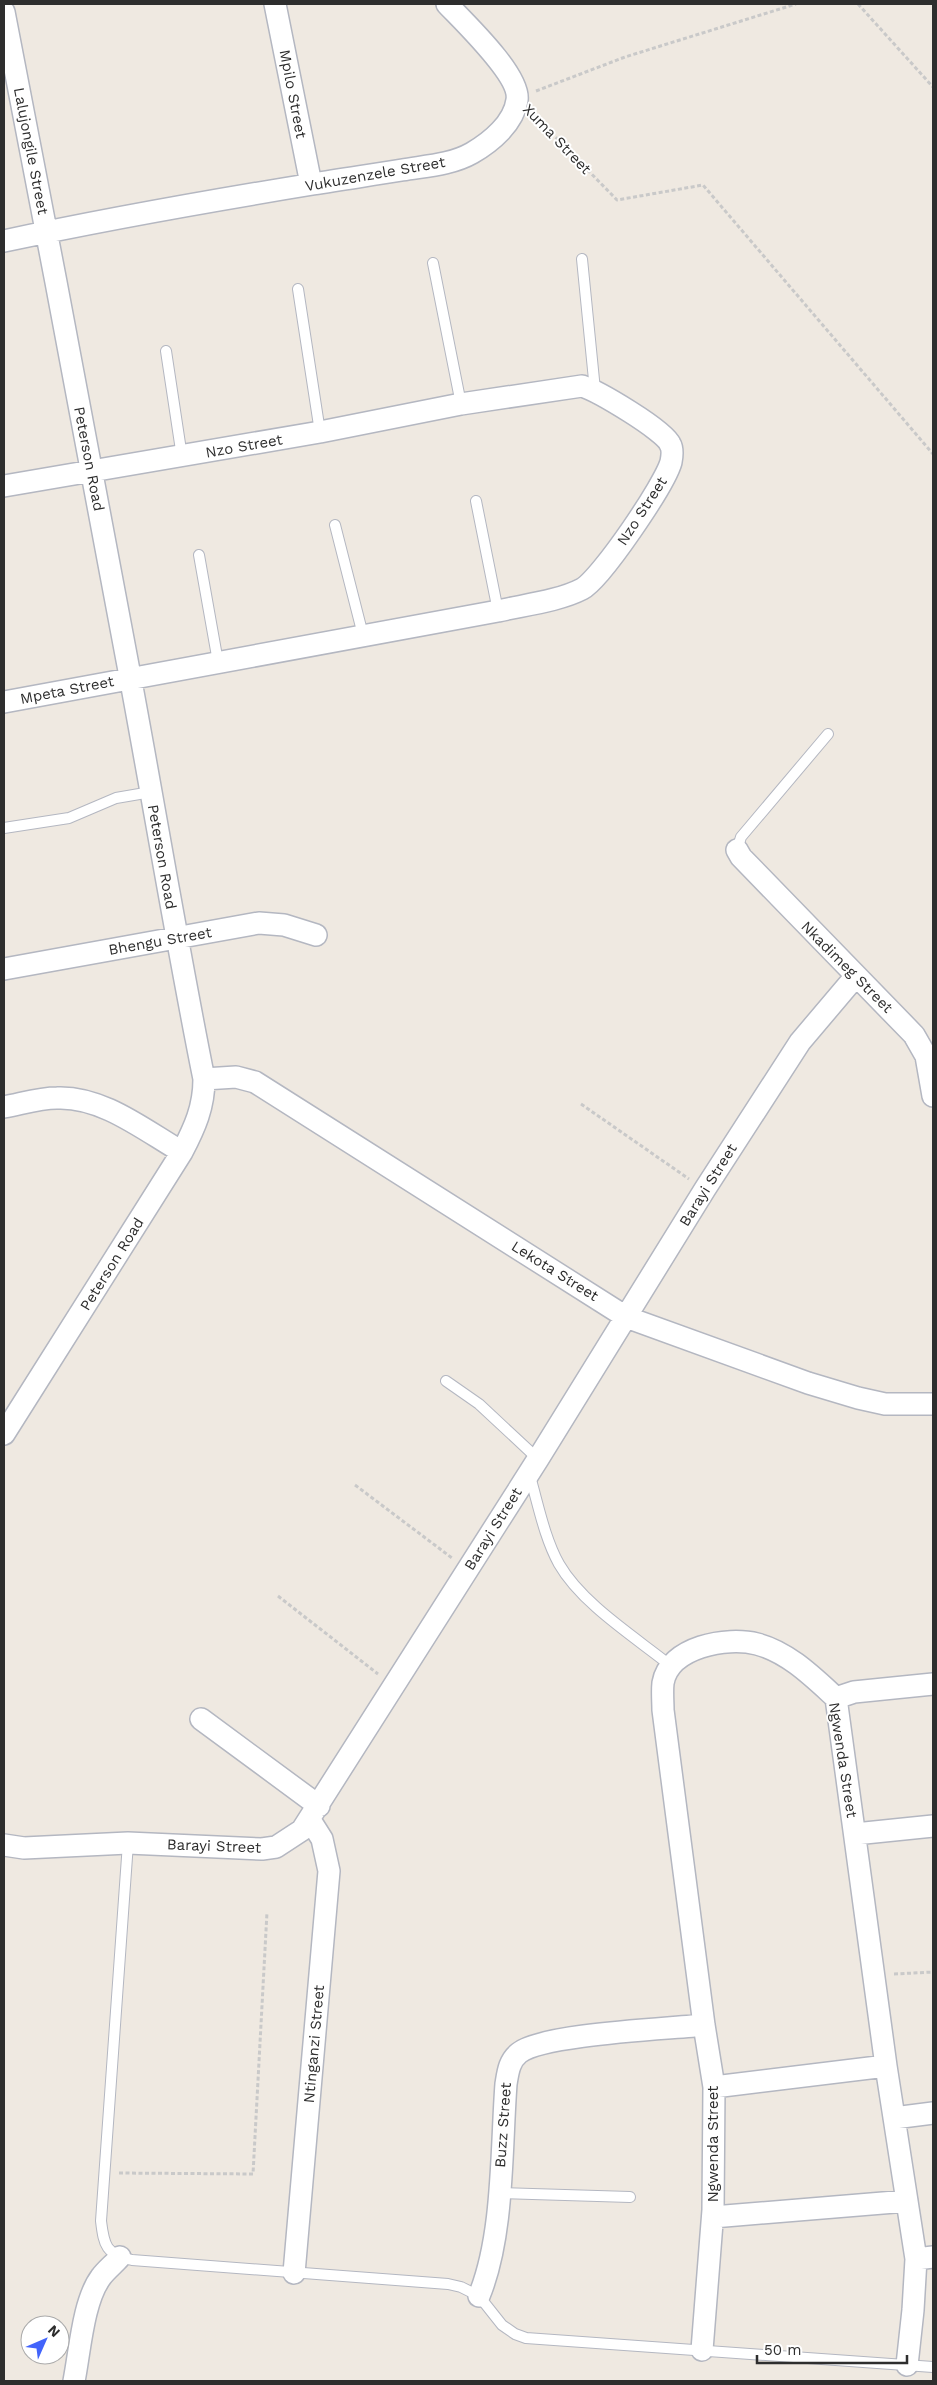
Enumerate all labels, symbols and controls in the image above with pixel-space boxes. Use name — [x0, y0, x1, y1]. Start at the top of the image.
street label: Mpilo Street — [276, 48, 311, 141]
street label: Lalujongile Street — [10, 86, 52, 217]
street label: Xuma Street — [519, 100, 595, 178]
street label: Vukuzenzele Street — [303, 153, 447, 195]
street label: Peterson Road — [70, 405, 108, 513]
street label: Nzo Street — [204, 430, 285, 462]
street label: Nzo Street — [613, 473, 671, 549]
street label: Mpeta Street — [19, 672, 116, 708]
street label: Peterson Road — [144, 803, 180, 911]
street label: Nkadimeg Street — [797, 917, 897, 1017]
street label: Bhengu Street — [107, 923, 214, 959]
street label: Barayi Street — [675, 1140, 741, 1230]
street label: Peterson Road — [76, 1214, 148, 1314]
street label: Lekota Street — [508, 1237, 602, 1305]
street label: Barayi Street — [460, 1484, 526, 1574]
street label: Ngwenda Street — [825, 1701, 861, 1820]
street label: Barayi Street — [167, 1835, 262, 1857]
street label: Ntinganzi Street — [300, 1983, 328, 2104]
street label: Buzz Street — [491, 2081, 515, 2168]
street label: Ngwenda Street — [704, 2085, 722, 2202]
north arrow — [20, 2315, 70, 2365]
text: N — [45, 2321, 64, 2340]
scale bar — [757, 2332, 907, 2364]
text: 50 m — [764, 2341, 801, 2359]

